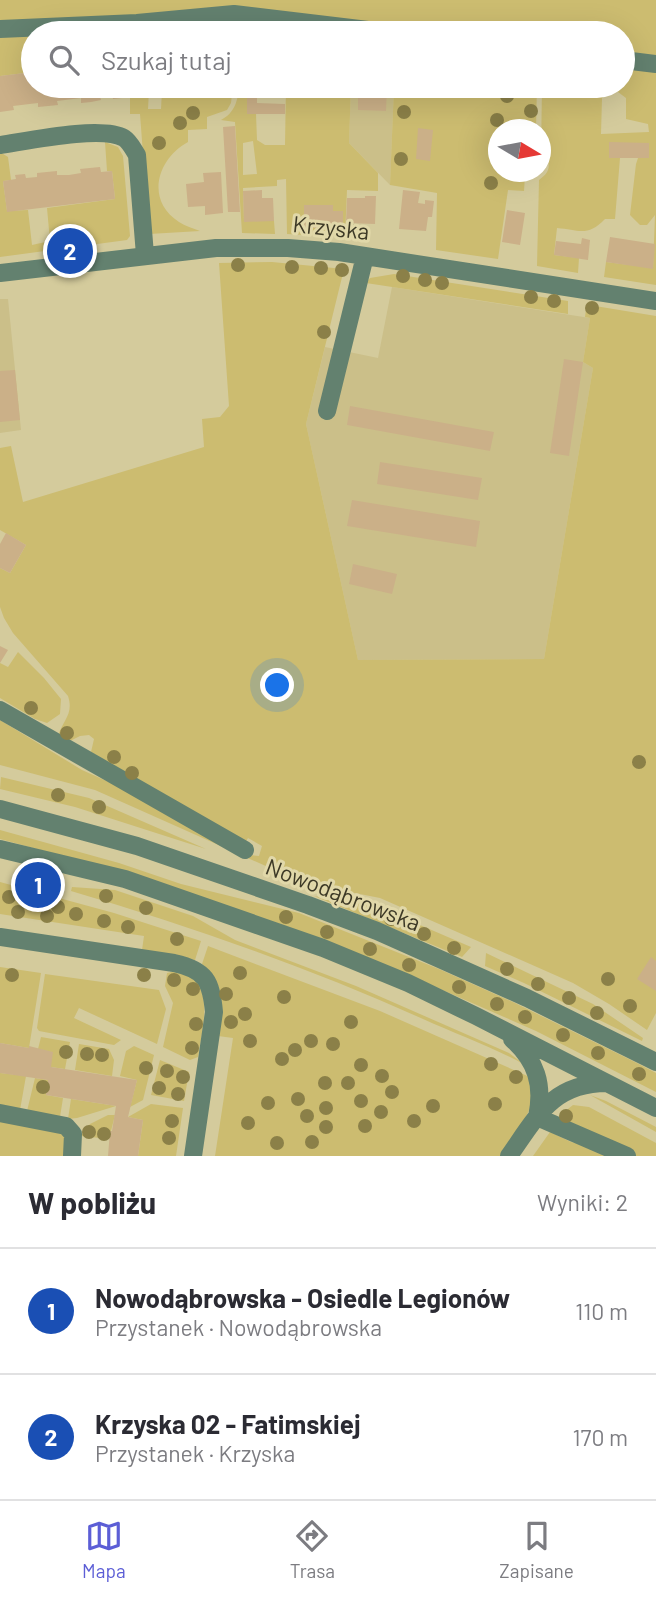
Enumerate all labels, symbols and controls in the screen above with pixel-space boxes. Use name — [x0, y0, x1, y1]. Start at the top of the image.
search box — [21, 21, 635, 98]
icon: search — [45, 41, 83, 79]
text: Szukaj tutaj — [101, 44, 232, 75]
north arrow — [488, 119, 551, 182]
street label: Krzyska — [291, 209, 371, 245]
pin: 2 — [47, 225, 93, 277]
your location — [260, 668, 294, 702]
street label: Nowodąbrowska — [262, 852, 425, 936]
pin: 1 — [15, 859, 61, 911]
text: W pobliżu — [28, 1184, 156, 1220]
text: Wyniki: 2 — [537, 1188, 628, 1216]
text: Nowodąbrowska - Osiedle Legionów — [95, 1282, 510, 1313]
text: 1 — [47, 1297, 55, 1325]
text: 110 m — [575, 1297, 628, 1325]
text: Przystanek · Nowodąbrowska — [95, 1313, 382, 1341]
text: Krzyska 02 - Fatimskiej — [95, 1408, 361, 1439]
text: 2 — [45, 1423, 57, 1451]
text: 170 m — [572, 1423, 628, 1451]
text: Przystanek · Krzyska — [95, 1439, 295, 1467]
tab: Mapa — [82, 1517, 126, 1582]
tab: Trasa — [290, 1517, 335, 1582]
tab: Zapisane — [499, 1517, 574, 1582]

